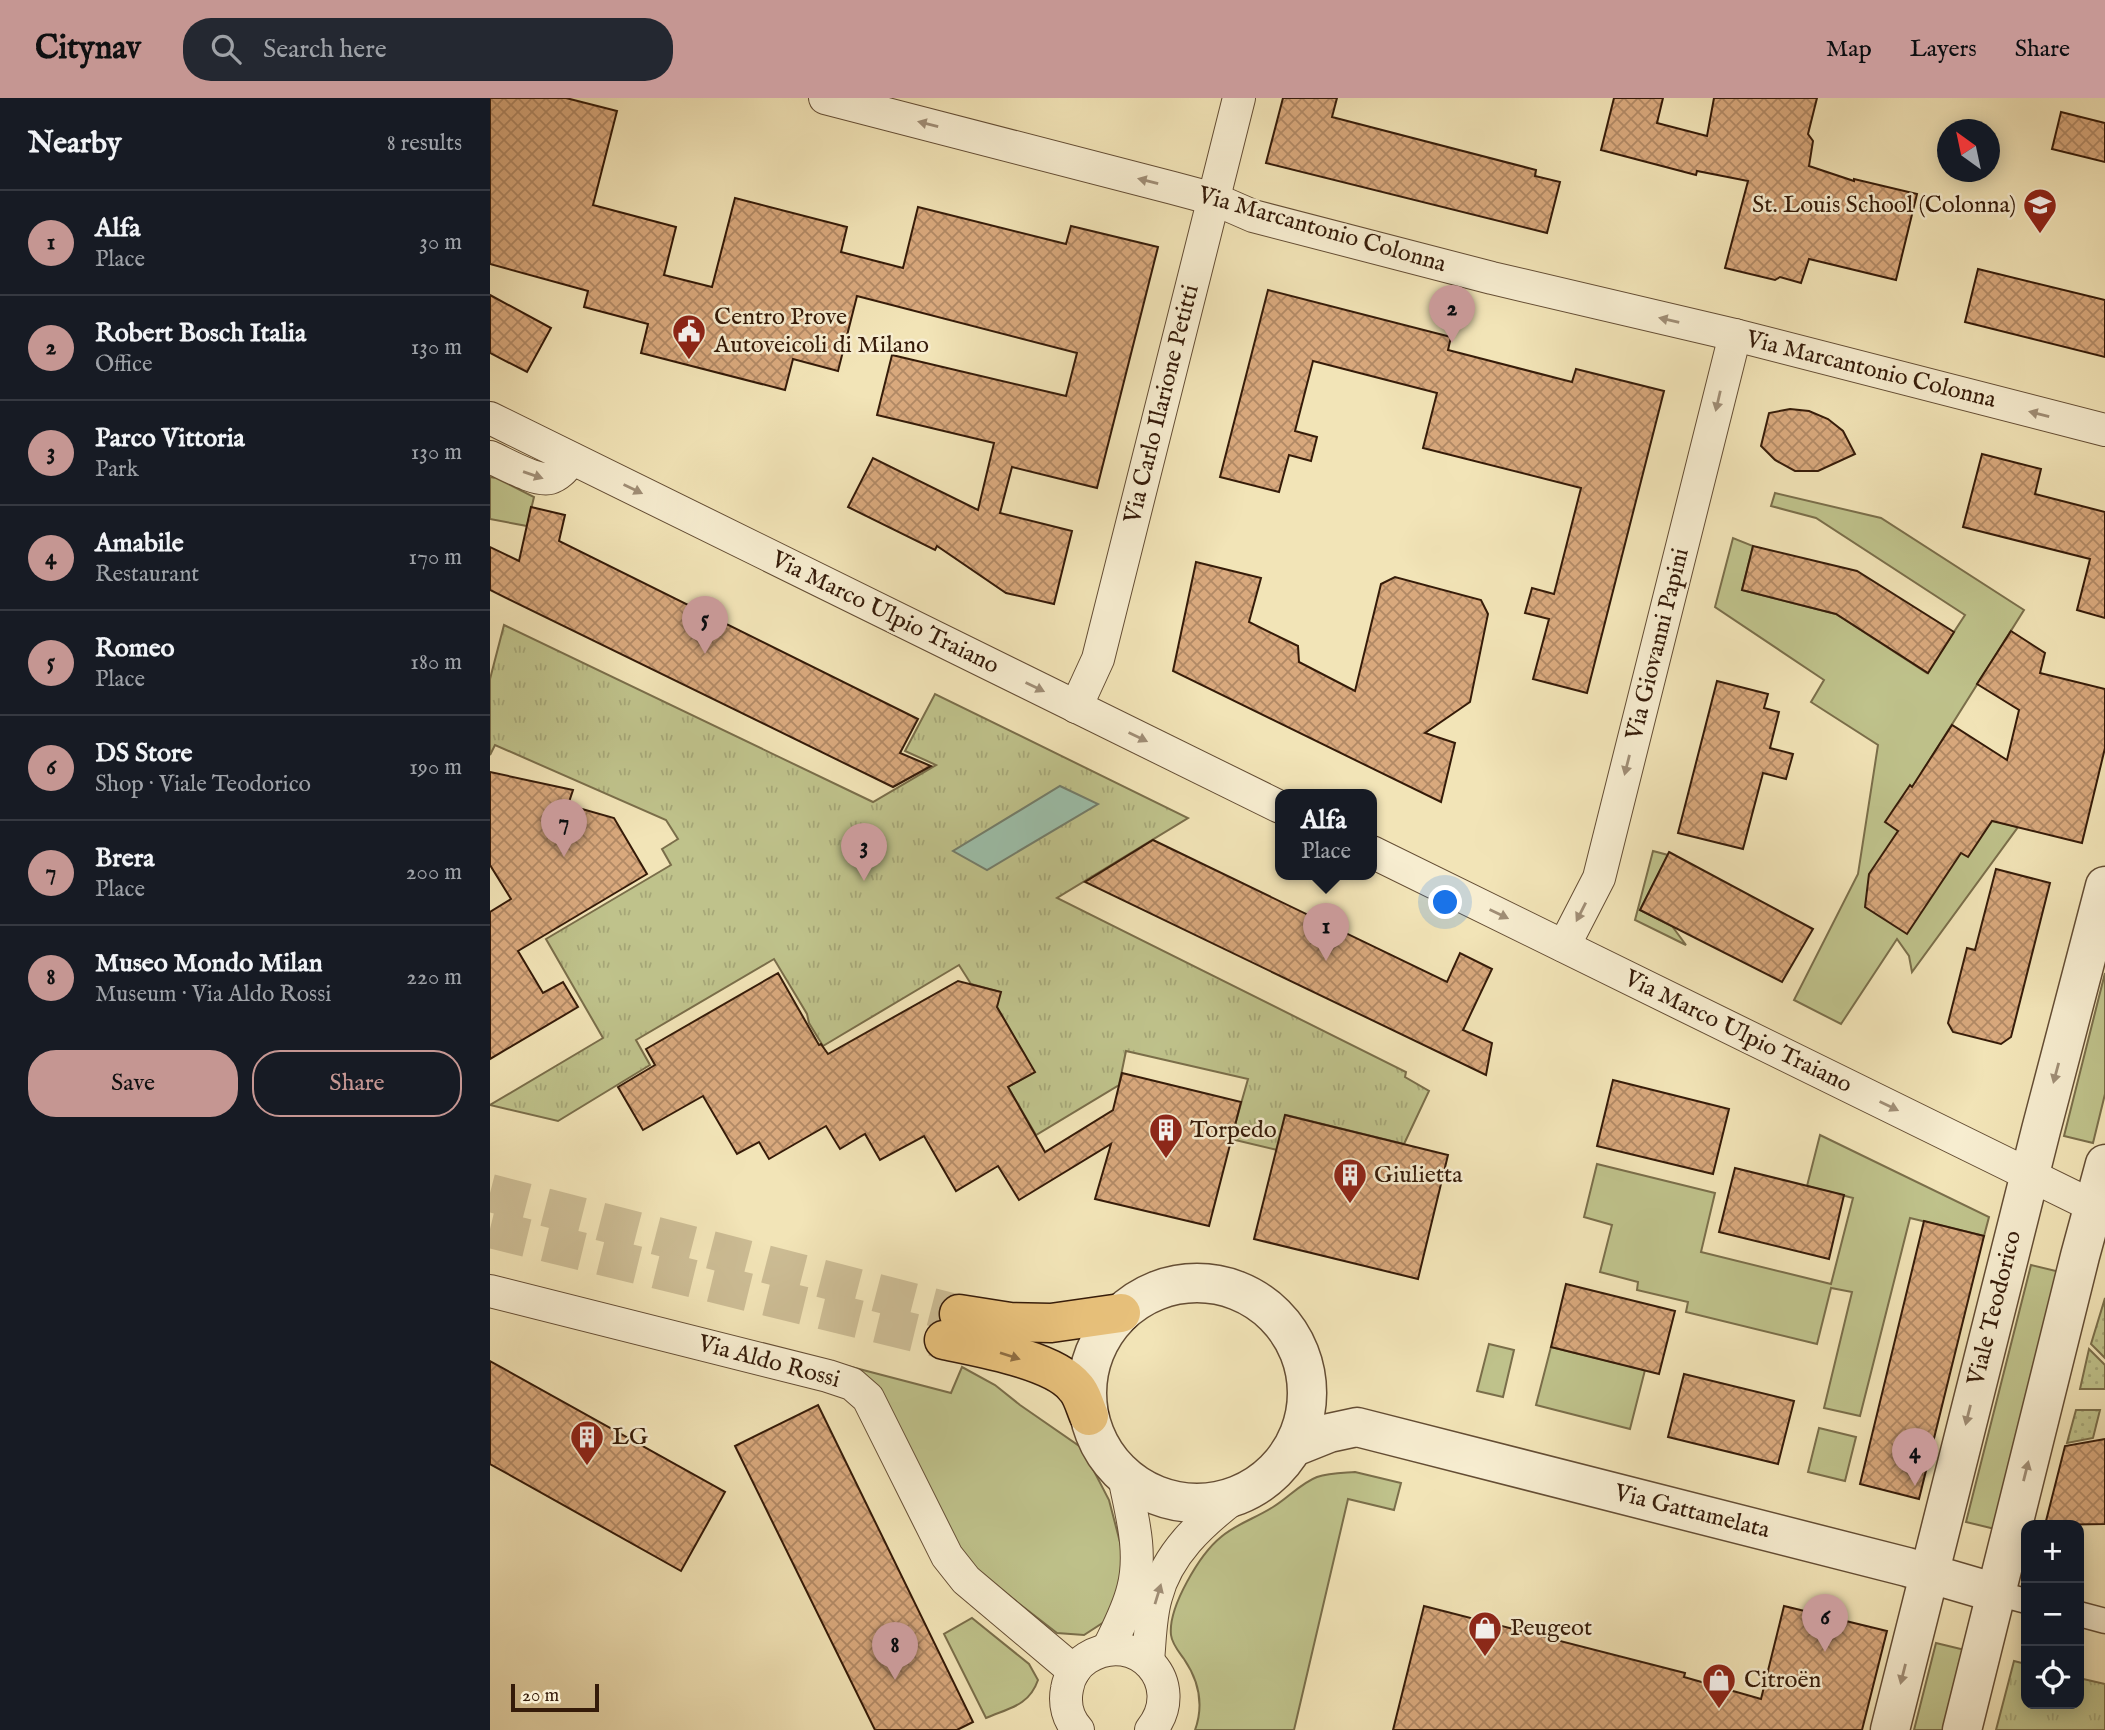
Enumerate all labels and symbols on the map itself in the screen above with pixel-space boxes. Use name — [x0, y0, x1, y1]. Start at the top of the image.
one-way arrow — [916, 118, 938, 129]
north arrow — [1937, 119, 2000, 182]
one-way arrow — [1137, 175, 1159, 186]
street label: Via Marcantonio Colonna — [1194, 179, 1450, 280]
school or university icon: St. Louis School (Colonna) — [2021, 186, 2059, 235]
place label: St. Louis School (Colonna) — [1752, 190, 2016, 221]
street label: Via Carlo Ilarione Petitti — [1117, 281, 1207, 528]
pin: 2 — [1429, 285, 1475, 343]
place label: Centro Prove Autoveicoli di Milano — [713, 302, 929, 361]
public building icon: Centro Prove Autoveicoli di Milano — [670, 312, 708, 361]
one-way arrow — [1658, 314, 1680, 325]
street label: Via Marcantonio Colonna — [1742, 324, 2000, 416]
one-way arrow — [1712, 390, 1723, 412]
one-way arrow — [2028, 408, 2049, 418]
one-way arrow — [523, 470, 544, 480]
one-way arrow — [623, 484, 643, 495]
street label: Via Marco Ulpio Traiano — [765, 544, 1004, 682]
street label: Via Giovanni Papini — [1619, 545, 1697, 744]
pin: 5 — [682, 596, 728, 654]
one-way arrow — [1025, 681, 1045, 693]
one-way arrow — [1128, 731, 1148, 743]
one-way arrow — [1621, 754, 1632, 776]
pin: 7 — [541, 799, 587, 857]
pin: 3 — [841, 823, 887, 881]
your location — [1428, 885, 1462, 919]
one-way arrow — [1576, 902, 1587, 922]
pin: 1 — [1303, 903, 1349, 961]
one-way arrow — [1489, 908, 1509, 920]
street label: Via Marco Ulpio Traiano — [1618, 963, 1857, 1101]
one-way arrow — [2050, 1062, 2061, 1084]
one-way arrow — [1879, 1100, 1899, 1111]
building icon: Torpedo — [1147, 1111, 1185, 1160]
place label: Torpedo — [1190, 1115, 1277, 1146]
building icon: Giulietta — [1331, 1156, 1369, 1205]
place label: Giulietta — [1374, 1160, 1463, 1191]
street label: Viale Teodorico — [1961, 1227, 2029, 1390]
street label: Via Aldo Rossi — [694, 1328, 843, 1396]
one-way arrow — [1000, 1351, 1021, 1362]
one-way arrow — [1962, 1404, 1973, 1426]
building icon: LG — [568, 1418, 606, 1467]
place label: LG — [612, 1422, 648, 1453]
pin: 4 — [1892, 1428, 1938, 1486]
one-way arrow — [2021, 1460, 2032, 1482]
street label: Via Gattamelata — [1610, 1477, 1774, 1546]
one-way arrow — [1153, 1583, 1163, 1604]
pin: 6 — [1802, 1594, 1848, 1652]
shop icon: Peugeot — [1466, 1609, 1504, 1658]
place label: Peugeot — [1510, 1613, 1592, 1644]
pin: 8 — [872, 1622, 918, 1680]
shop icon: Citroën — [1700, 1661, 1738, 1710]
one-way arrow — [1898, 1663, 1909, 1685]
place label: Citroën — [1744, 1665, 1821, 1696]
scale bar — [511, 1681, 598, 1713]

